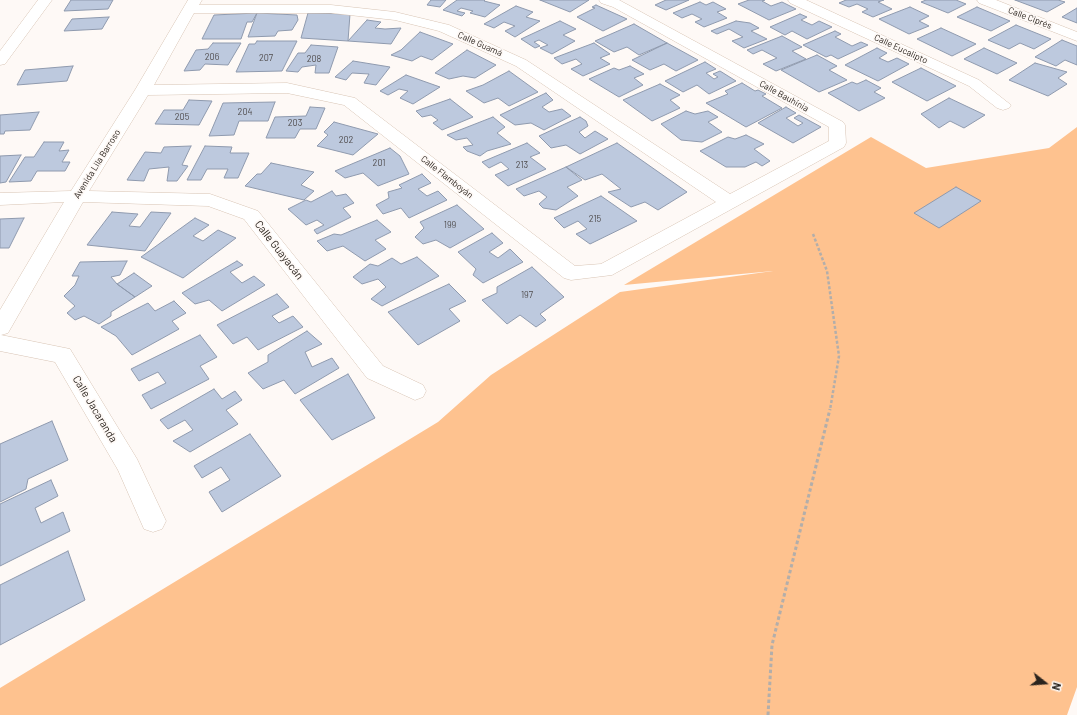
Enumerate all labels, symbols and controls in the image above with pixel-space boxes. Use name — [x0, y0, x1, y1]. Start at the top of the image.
street label: Calle Ciprés — [1007, 5, 1053, 31]
street label: Calle Guamá — [456, 29, 504, 59]
street label: Calle Eucalipto — [873, 32, 929, 66]
house number: 206 — [205, 52, 219, 62]
house number: 207 — [259, 53, 273, 63]
house number: 208 — [307, 54, 321, 64]
street label: Calle Bauhinia — [757, 78, 811, 114]
house number: 204 — [238, 107, 252, 117]
house number: 205 — [175, 112, 189, 122]
house number: 203 — [288, 118, 302, 128]
street label: Avenida Lila Barroso — [71, 128, 123, 200]
house number: 202 — [339, 135, 353, 145]
street label: Calle Flamboyán — [419, 153, 475, 201]
house number: 201 — [373, 158, 385, 168]
house number: 213 — [516, 160, 528, 170]
house number: 215 — [589, 214, 601, 224]
street label: Calle Guayacán — [252, 218, 306, 282]
house number: 199 — [444, 220, 456, 230]
house number: 197 — [521, 290, 533, 300]
street label: Calle Jacaranda — [70, 373, 120, 445]
north arrow — [1025, 663, 1065, 703]
text: N — [1050, 681, 1064, 692]

